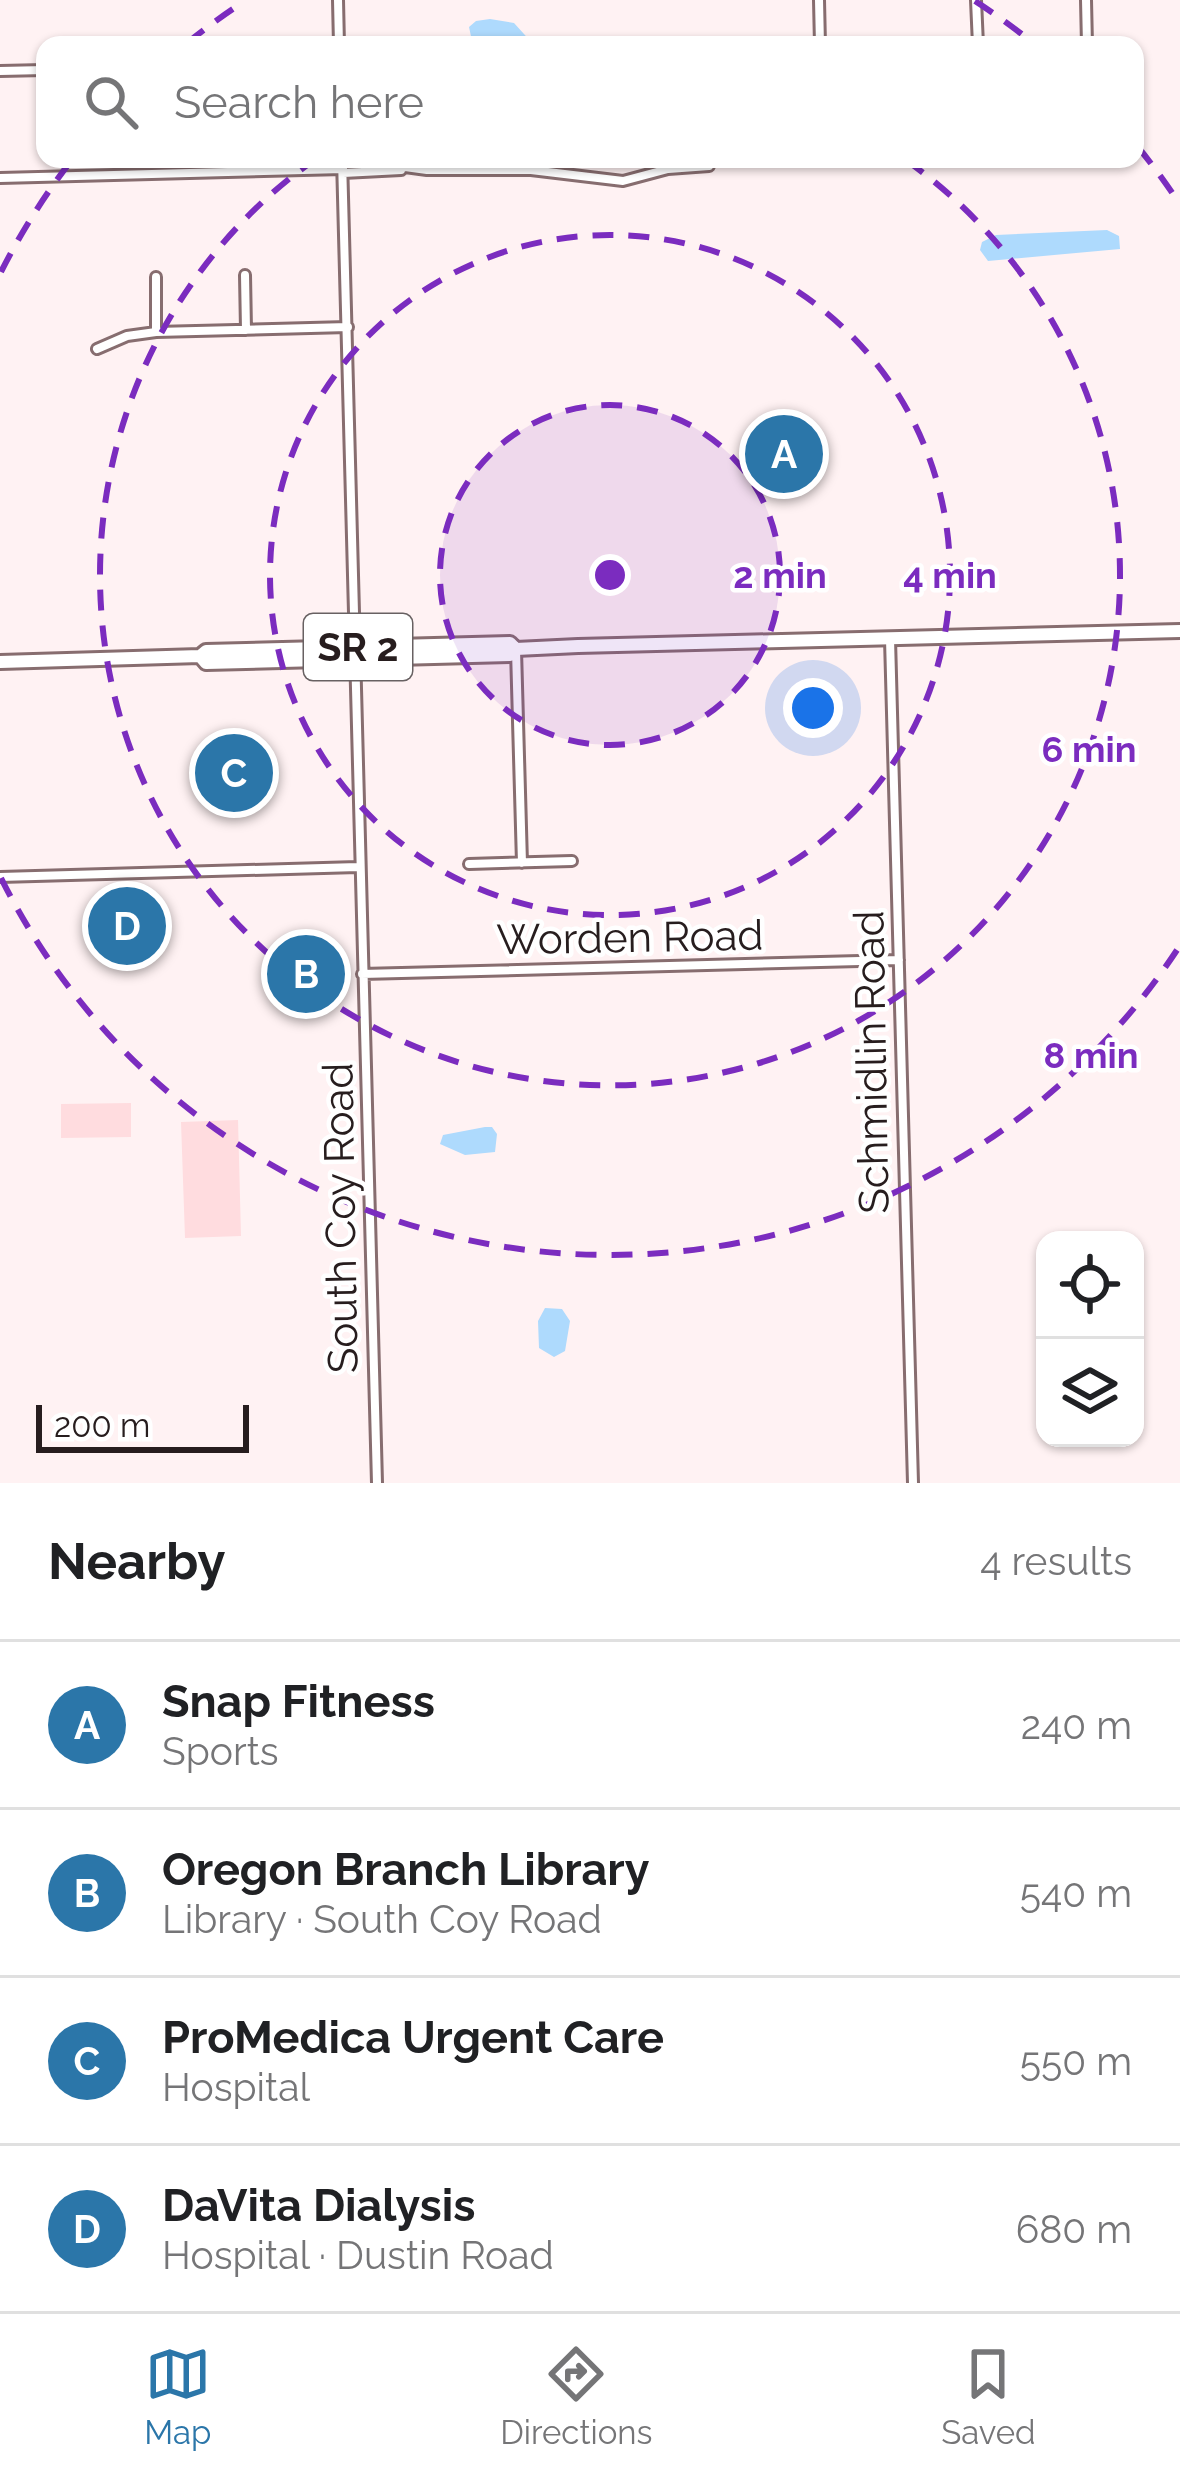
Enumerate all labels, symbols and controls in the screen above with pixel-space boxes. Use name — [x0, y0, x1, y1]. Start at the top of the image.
search box — [36, 36, 1144, 168]
icon: search — [78, 69, 144, 135]
text: Search here — [174, 76, 424, 129]
pin: A — [745, 409, 823, 499]
centre of rings — [589, 554, 631, 596]
text: 2 min — [733, 554, 827, 596]
text: 4 min — [903, 554, 997, 596]
road number: SR 2 — [304, 614, 412, 680]
your location — [783, 678, 843, 738]
pin: C — [195, 728, 273, 818]
text: 6 min — [1042, 728, 1136, 770]
pin: D — [88, 881, 166, 971]
street label: Schmidlin Road — [844, 910, 899, 1214]
street label: Worden Road — [496, 911, 764, 964]
pin: B — [267, 929, 345, 1019]
text: 8 min — [1044, 1034, 1138, 1076]
street label: South Coy Road — [313, 1062, 368, 1374]
map controls — [1036, 1231, 1144, 1447]
button: locate — [1036, 1231, 1144, 1339]
button: layers — [1036, 1339, 1144, 1447]
scale bar — [36, 1399, 249, 1452]
text: 200 m — [54, 1406, 150, 1445]
text: Nearby — [48, 1531, 225, 1591]
text: 4 results — [980, 1538, 1132, 1584]
text: Snap Fitness — [162, 1675, 435, 1728]
text: A — [74, 1702, 100, 1748]
text: 240 m — [1021, 1702, 1132, 1748]
text: Sports — [162, 1728, 279, 1774]
text: Oregon Branch Library — [162, 1843, 650, 1896]
text: B — [74, 1870, 100, 1916]
text: 540 m — [1020, 1870, 1132, 1916]
text: Library · South Coy Road — [162, 1896, 602, 1942]
text: ProMedica Urgent Care — [162, 2011, 664, 2064]
text: C — [74, 2038, 100, 2084]
text: 550 m — [1020, 2038, 1132, 2084]
text: Hospital — [162, 2064, 310, 2110]
text: DaVita Dialysis — [162, 2179, 476, 2232]
text: D — [73, 2206, 101, 2252]
text: 680 m — [1016, 2206, 1132, 2252]
text: Hospital · Dustin Road — [162, 2232, 554, 2278]
tab: Map — [144, 2341, 211, 2452]
tab: Directions — [500, 2341, 653, 2452]
tab: Saved — [941, 2341, 1036, 2452]

